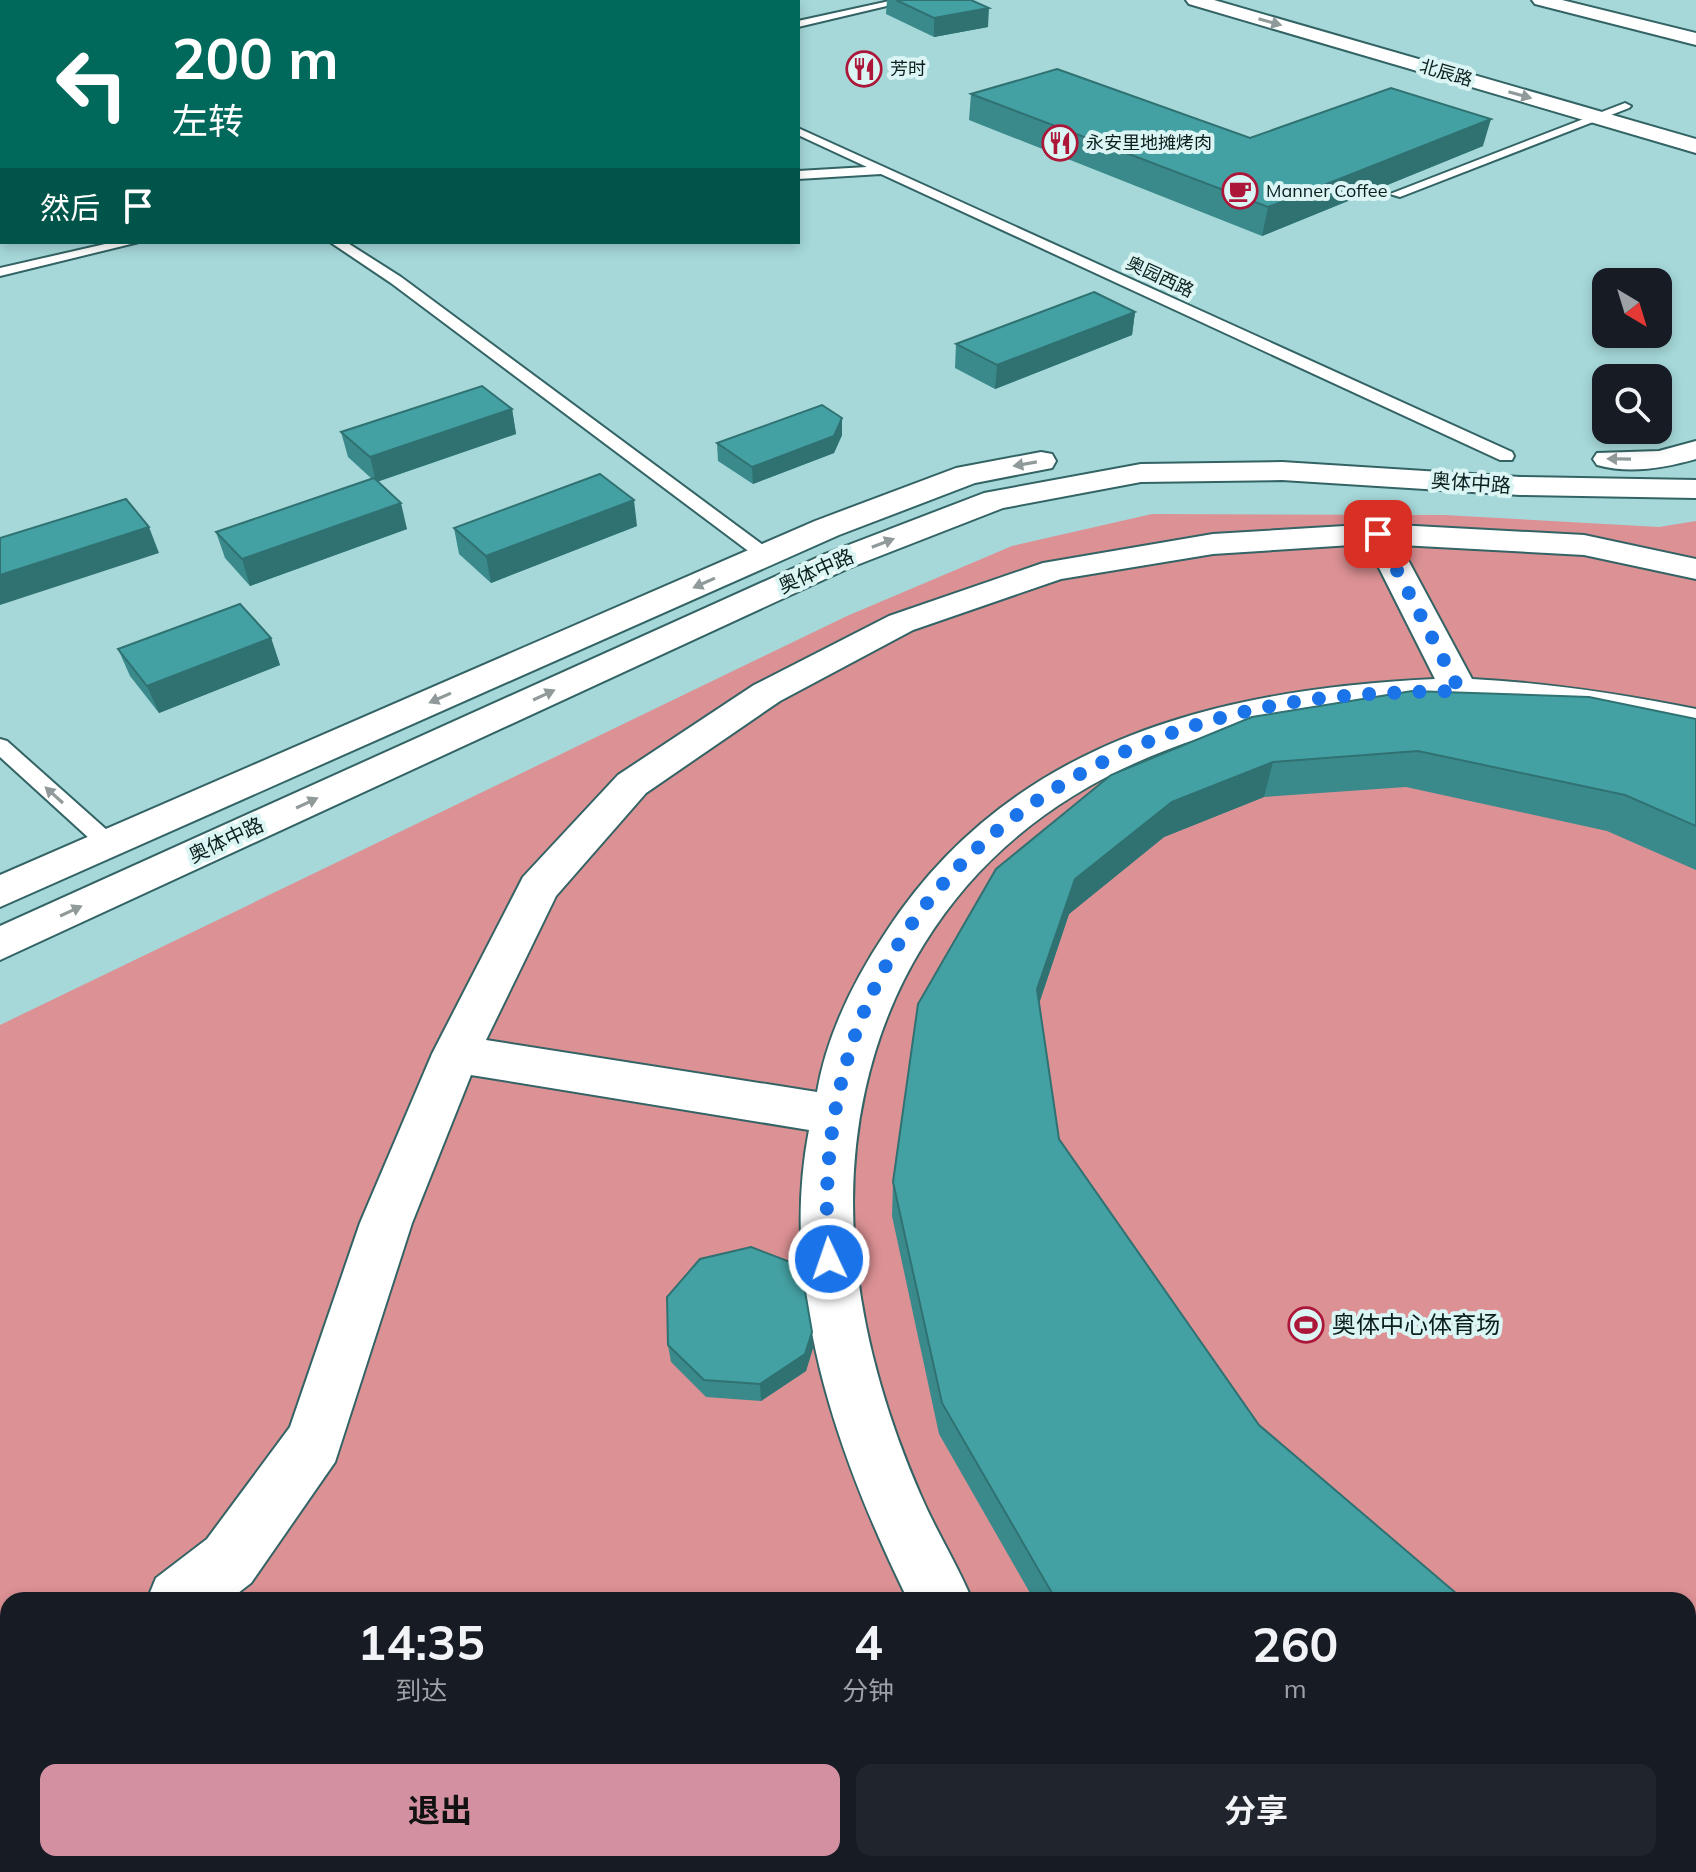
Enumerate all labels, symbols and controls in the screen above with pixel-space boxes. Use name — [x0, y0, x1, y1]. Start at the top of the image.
one-way arrow — [1259, 16, 1283, 29]
text: 200 m — [172, 23, 339, 93]
icon: left — [40, 32, 144, 136]
restaurant icon: 芳时 — [845, 50, 883, 88]
street label: 北辰路 — [1417, 54, 1475, 91]
place label: 芳时 — [890, 57, 926, 80]
one-way arrow — [1508, 89, 1532, 102]
text: 左转 — [172, 98, 244, 143]
restaurant icon: 永安里地摊烤肉 — [1041, 124, 1079, 162]
place label: 永安里地摊烤肉 — [1086, 131, 1212, 154]
cafe icon: Manner Coffee — [1221, 172, 1259, 210]
place label: Manner Coffee — [1266, 179, 1387, 202]
icon: arrive — [116, 184, 160, 228]
text: 然后 — [40, 189, 100, 227]
street label: 奥园西路 — [1123, 251, 1198, 302]
north arrow — [1592, 268, 1672, 348]
map controls — [1592, 268, 1672, 444]
button: search — [1592, 364, 1672, 444]
one-way arrow — [1606, 453, 1631, 465]
one-way arrow — [1013, 458, 1038, 471]
street label: 奥体中路 — [1430, 467, 1512, 498]
pin — [1344, 500, 1412, 568]
icon: arrive — [1356, 512, 1400, 556]
one-way arrow — [871, 536, 895, 549]
street label: 奥体中路 — [774, 543, 857, 598]
one-way arrow — [692, 576, 716, 589]
one-way arrow — [532, 688, 556, 702]
one-way arrow — [428, 692, 452, 705]
one-way arrow — [45, 787, 65, 804]
one-way arrow — [296, 796, 319, 810]
street label: 奥体中路 — [184, 811, 267, 868]
one-way arrow — [59, 904, 83, 918]
position arrow — [787, 1217, 871, 1301]
sports icon: 奥体中心体育场 — [1287, 1306, 1325, 1344]
place label: 奥体中心体育场 — [1332, 1309, 1500, 1339]
text: 14:35 — [358, 1612, 485, 1672]
text: 4 — [854, 1612, 883, 1672]
text: 260 — [1252, 1614, 1338, 1674]
text: m — [1284, 1672, 1307, 1705]
text: 到达 — [395, 1674, 447, 1707]
text: 分钟 — [842, 1674, 894, 1707]
button: 退出 — [40, 1764, 840, 1856]
button: 分享 — [856, 1764, 1656, 1856]

